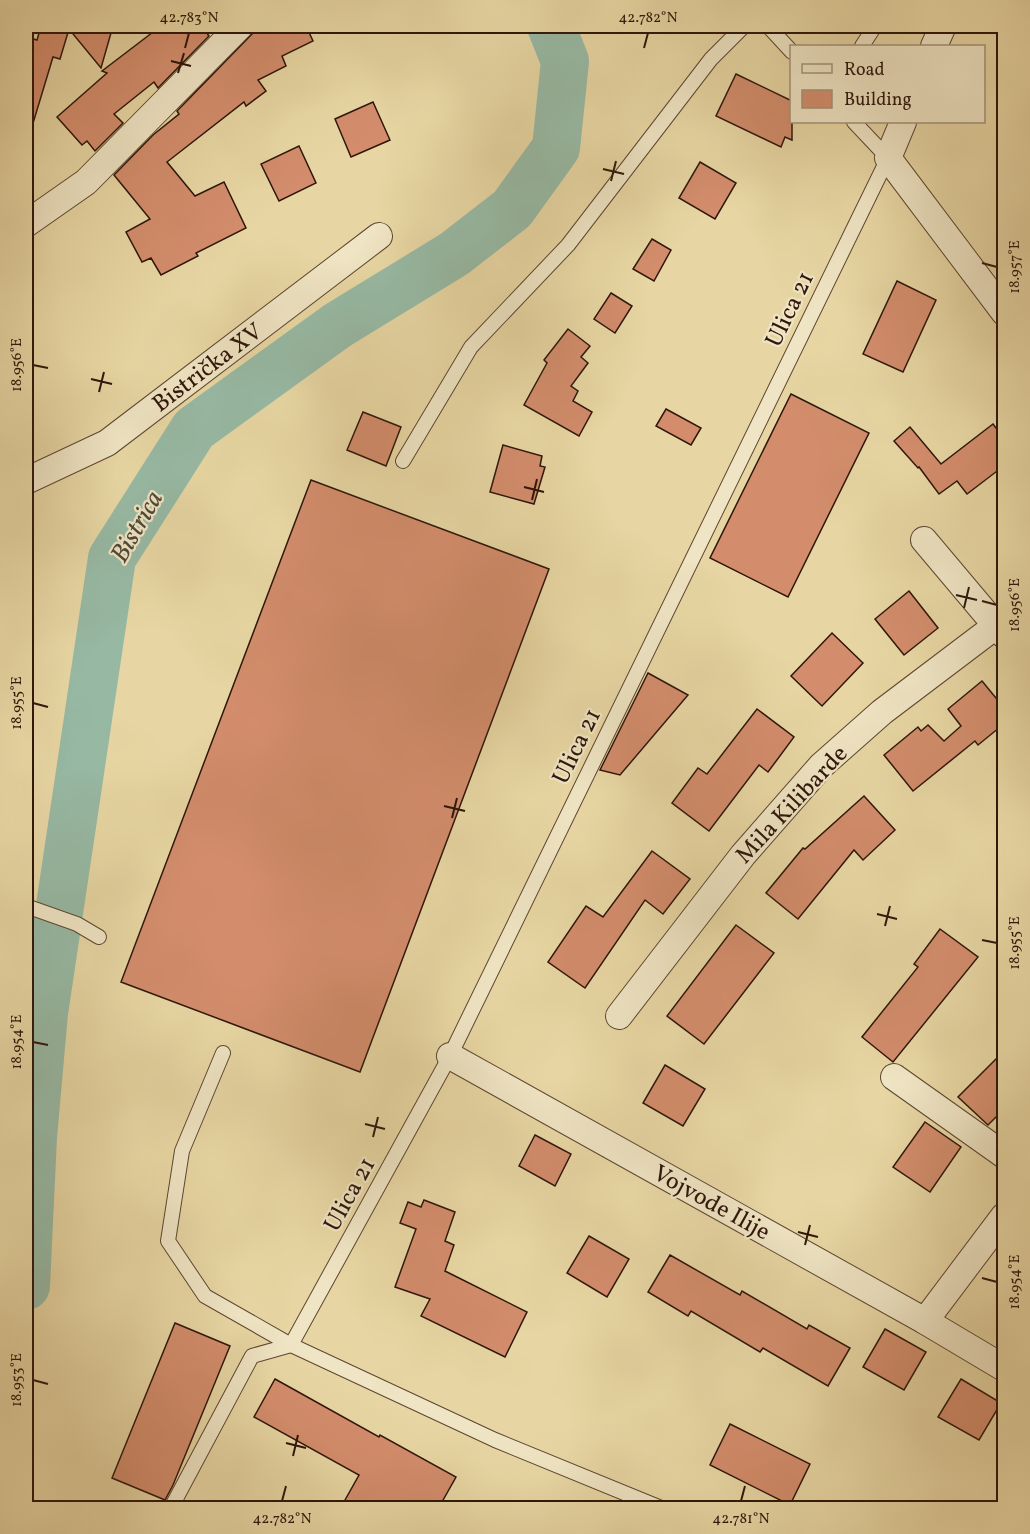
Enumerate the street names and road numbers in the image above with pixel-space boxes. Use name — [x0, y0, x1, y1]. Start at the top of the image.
street label: Ulica 21 — [758, 266, 824, 353]
street label: Bistrička XV — [146, 316, 271, 421]
street label: Ulica 21 — [545, 703, 611, 790]
street label: Mila Kilibarde — [728, 738, 857, 872]
street label: Ulica 21 — [316, 1152, 385, 1238]
street label: Vojvode Ilije — [646, 1157, 776, 1250]

